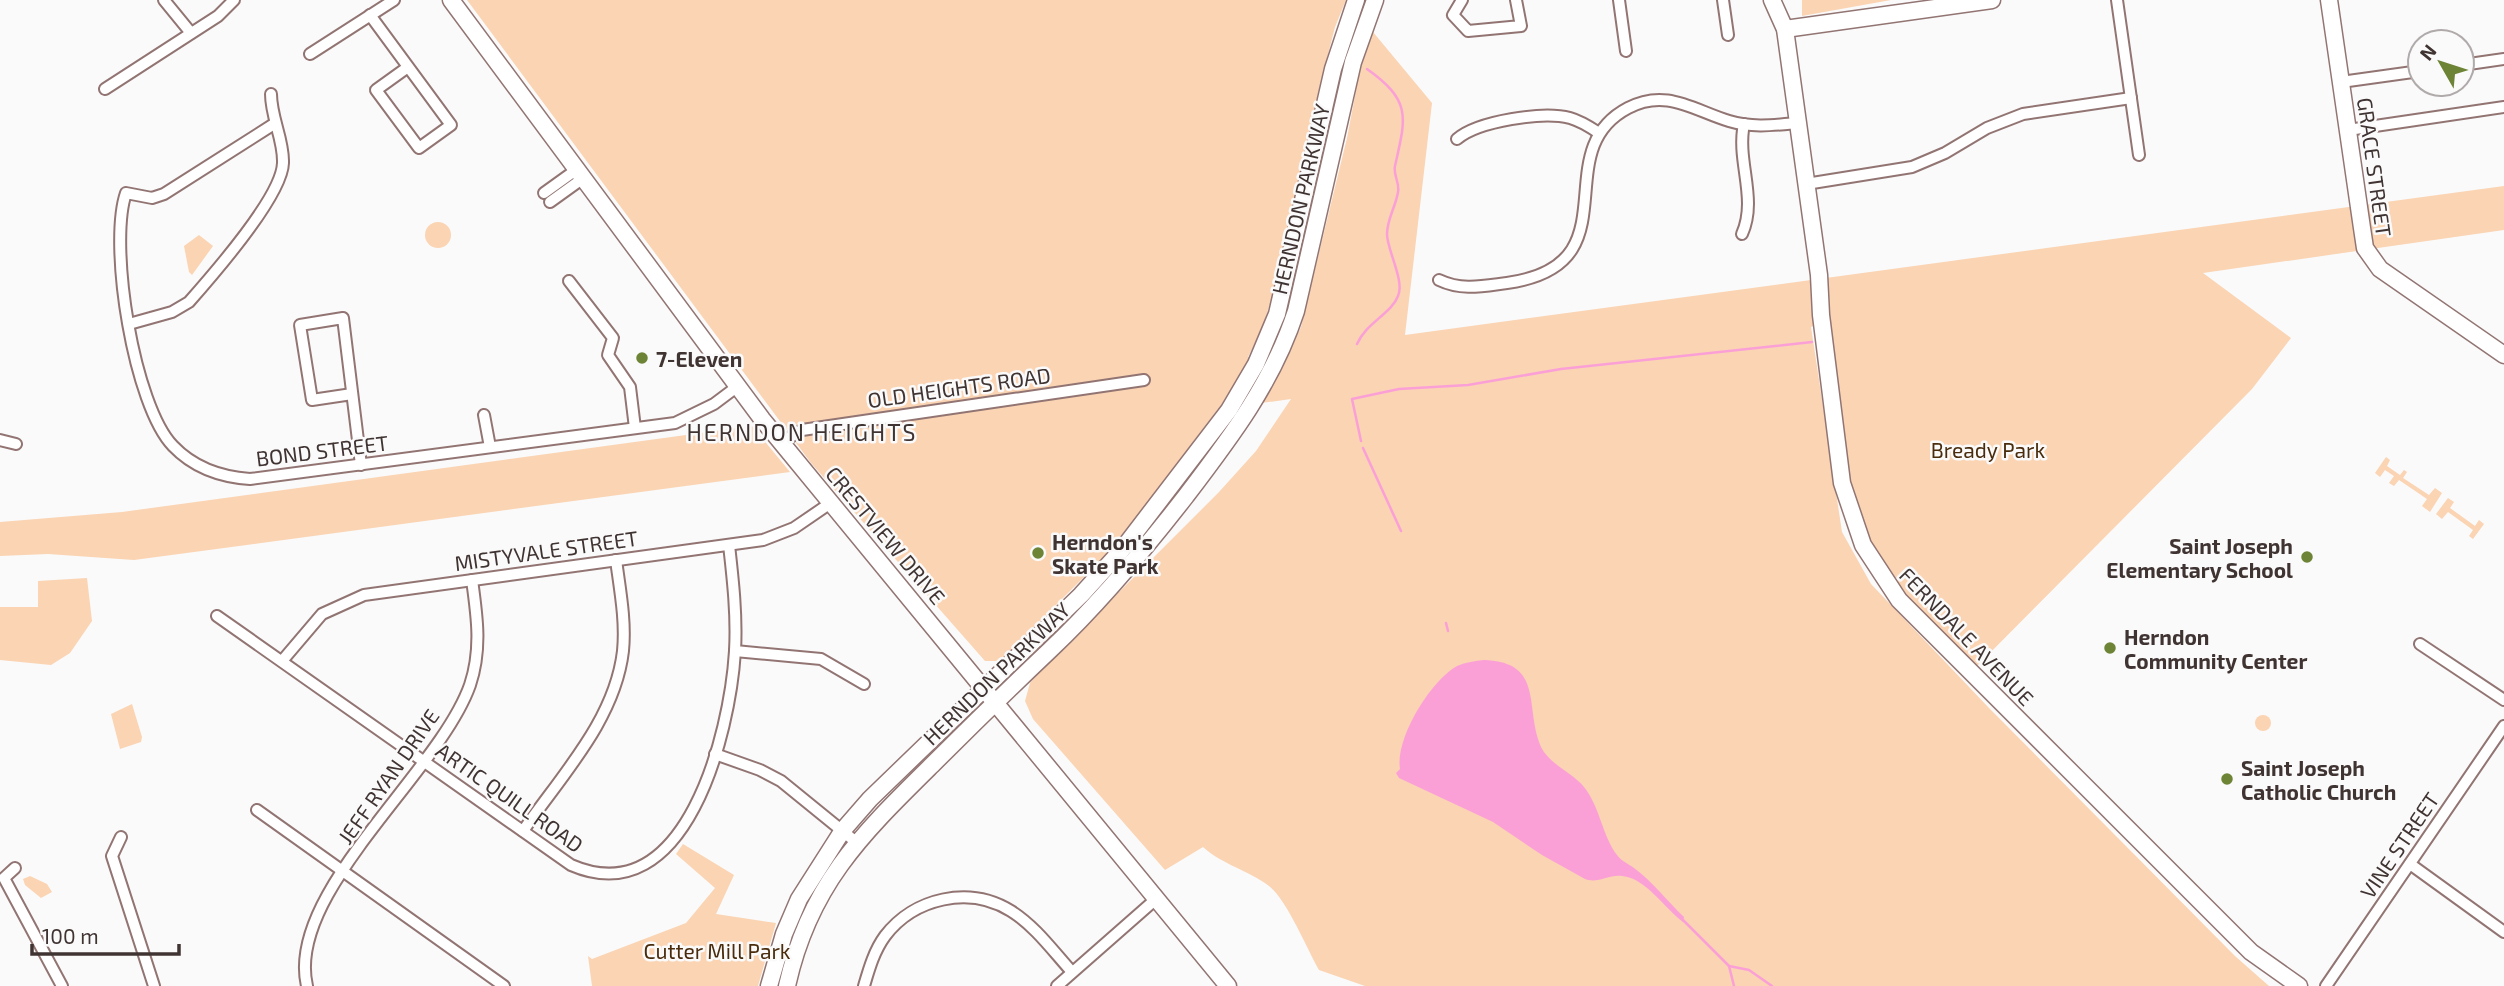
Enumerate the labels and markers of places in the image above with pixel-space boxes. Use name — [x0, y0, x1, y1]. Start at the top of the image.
place label: 7-Eleven — [656, 346, 742, 371]
marker: 7-Eleven — [634, 350, 650, 366]
place label: Herndon's Skate Park — [1052, 529, 1159, 578]
place label: Saint Joseph Elementary School — [2106, 533, 2293, 583]
marker: Herndon's Skate Park — [1030, 545, 1046, 561]
marker: Saint Joseph Elementary School — [2299, 549, 2315, 565]
place label: Herndon Community Center — [2124, 624, 2307, 674]
marker: Herndon Community Center — [2102, 640, 2118, 656]
place label: Saint Joseph Catholic Church — [2241, 755, 2396, 804]
marker: Saint Joseph Catholic Church — [2219, 771, 2235, 787]

